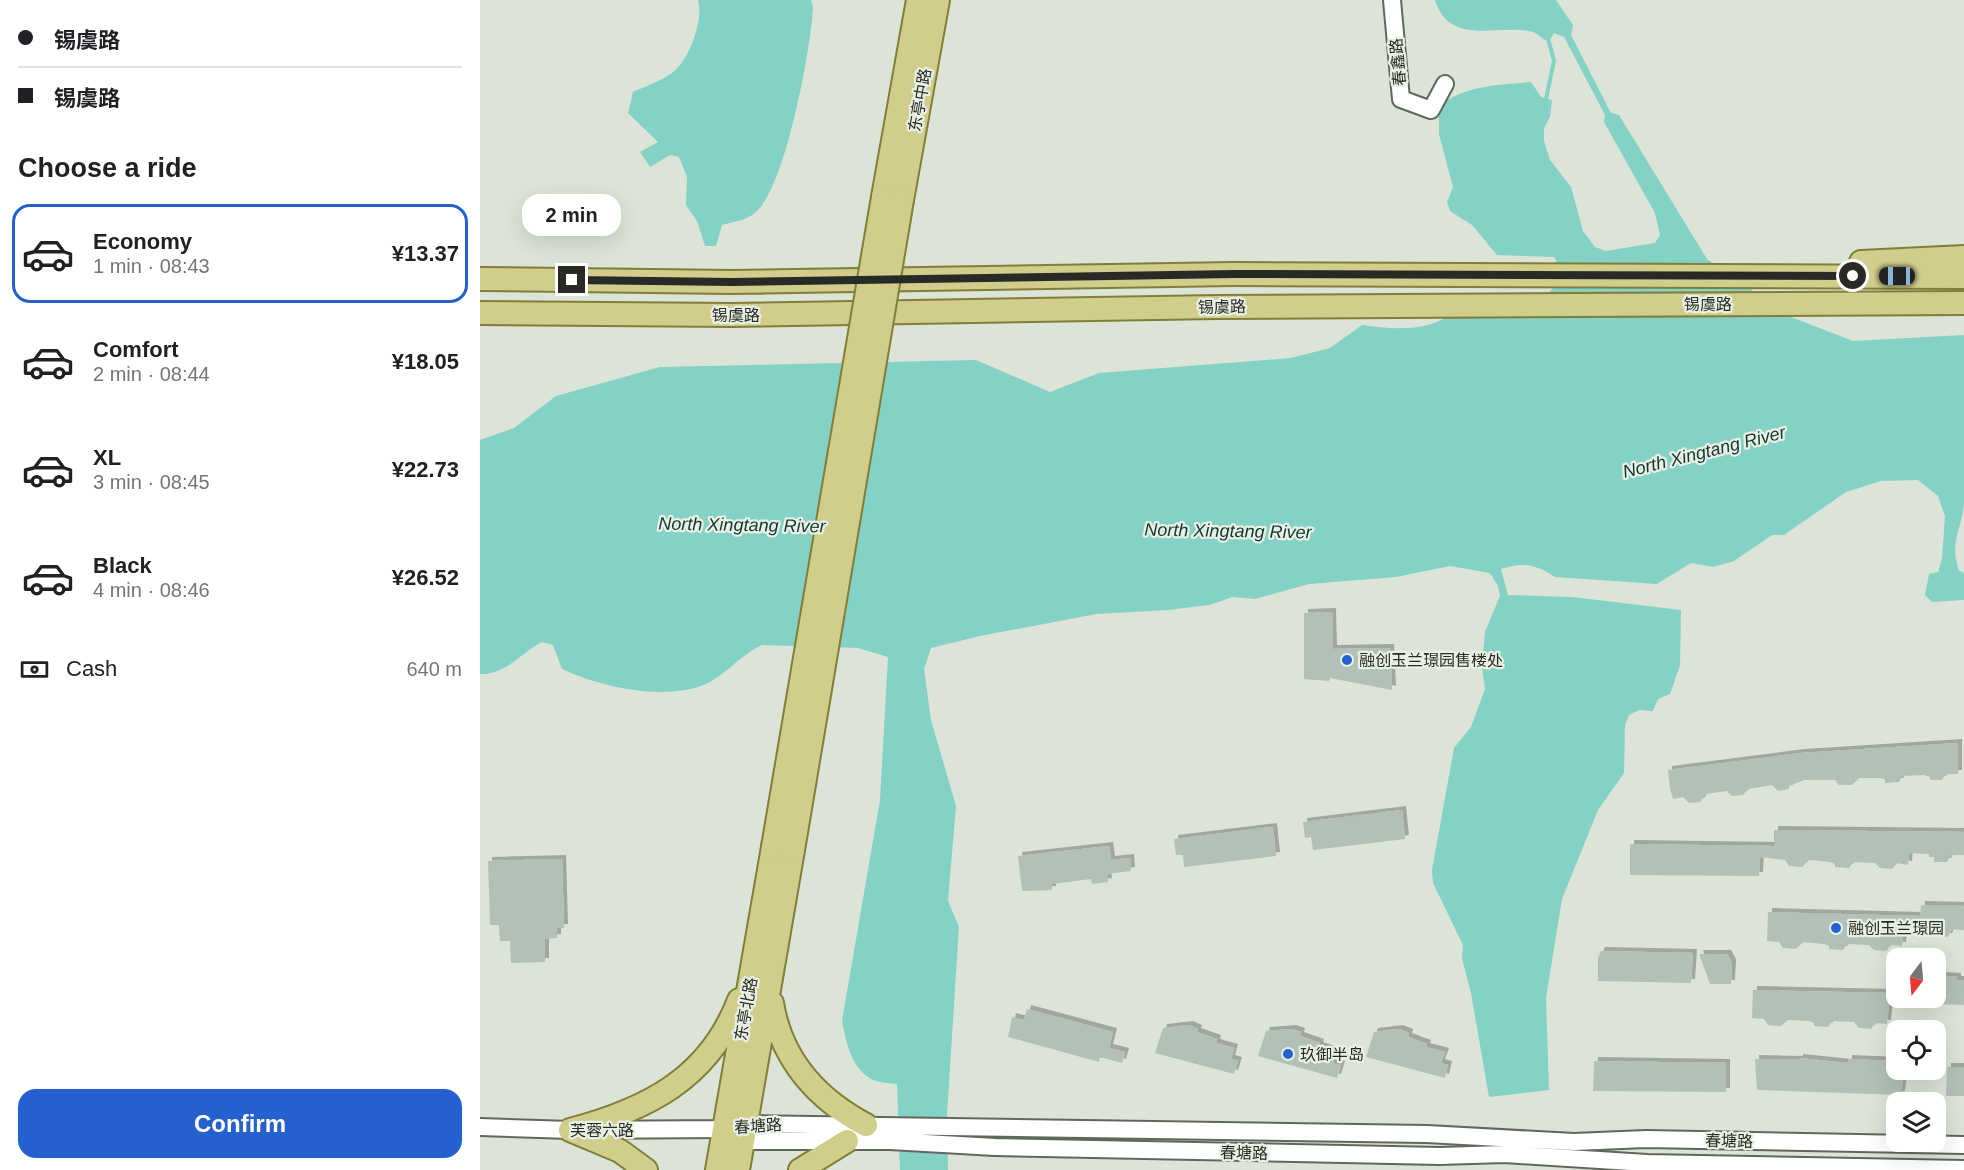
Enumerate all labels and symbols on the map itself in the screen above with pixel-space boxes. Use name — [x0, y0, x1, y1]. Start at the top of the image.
street label: 春鑫路 — [1387, 37, 1409, 87]
street label: 东亭中路 — [906, 67, 934, 133]
callout: 2 min — [522, 193, 622, 235]
route start — [1839, 262, 1866, 289]
route end — [558, 266, 585, 293]
car — [1879, 267, 1915, 285]
street label: 锡虞路 — [1684, 296, 1732, 313]
street label: 锡虞路 — [1198, 298, 1246, 316]
street label: 锡虞路 — [712, 307, 760, 324]
water label: North Xingtang River — [1621, 422, 1788, 482]
water label: North Xingtang River — [658, 514, 827, 536]
water label: North Xingtang River — [1144, 520, 1313, 542]
place label: 融创玉兰璟园售楼处 — [1359, 652, 1503, 669]
marker: 融创玉兰璟园售楼处 — [1340, 653, 1354, 667]
place label: 融创玉兰璟园 — [1848, 920, 1944, 937]
marker: 融创玉兰璟园 — [1829, 921, 1843, 935]
north arrow — [1886, 948, 1946, 1008]
street label: 东亭北路 — [732, 976, 760, 1042]
place label: 玖御半岛 — [1300, 1046, 1364, 1063]
marker: 玖御半岛 — [1281, 1047, 1295, 1061]
street label: 春塘路 — [733, 1116, 783, 1136]
street label: 芙蓉六路 — [570, 1122, 634, 1139]
street label: 春塘路 — [1705, 1132, 1753, 1150]
street label: 春塘路 — [1220, 1144, 1268, 1162]

